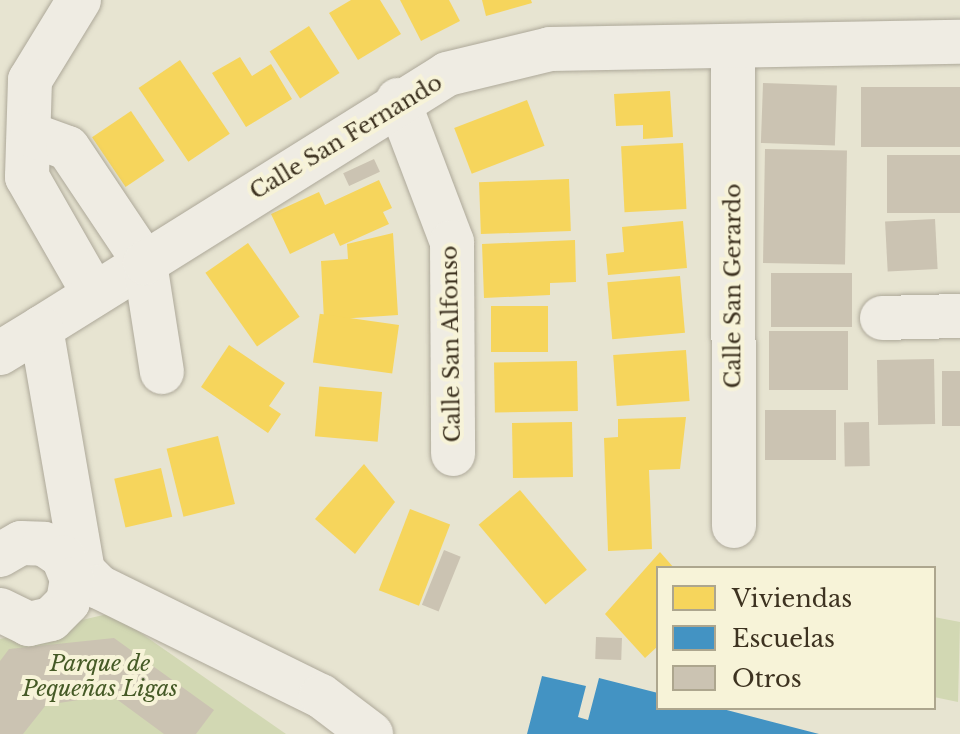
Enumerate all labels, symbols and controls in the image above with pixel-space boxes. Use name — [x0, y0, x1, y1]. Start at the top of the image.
street label: Calle San Fernando — [245, 69, 447, 205]
street label: Calle San Gerardo — [720, 184, 746, 388]
street label: Calle San Alfonso — [436, 245, 466, 443]
legend — [656, 566, 936, 710]
text: Viviendas — [732, 584, 852, 613]
text: Escuelas — [732, 624, 835, 653]
park label: Parque de Pequeñas Ligas — [22, 650, 178, 702]
text: Otros — [732, 664, 802, 693]

